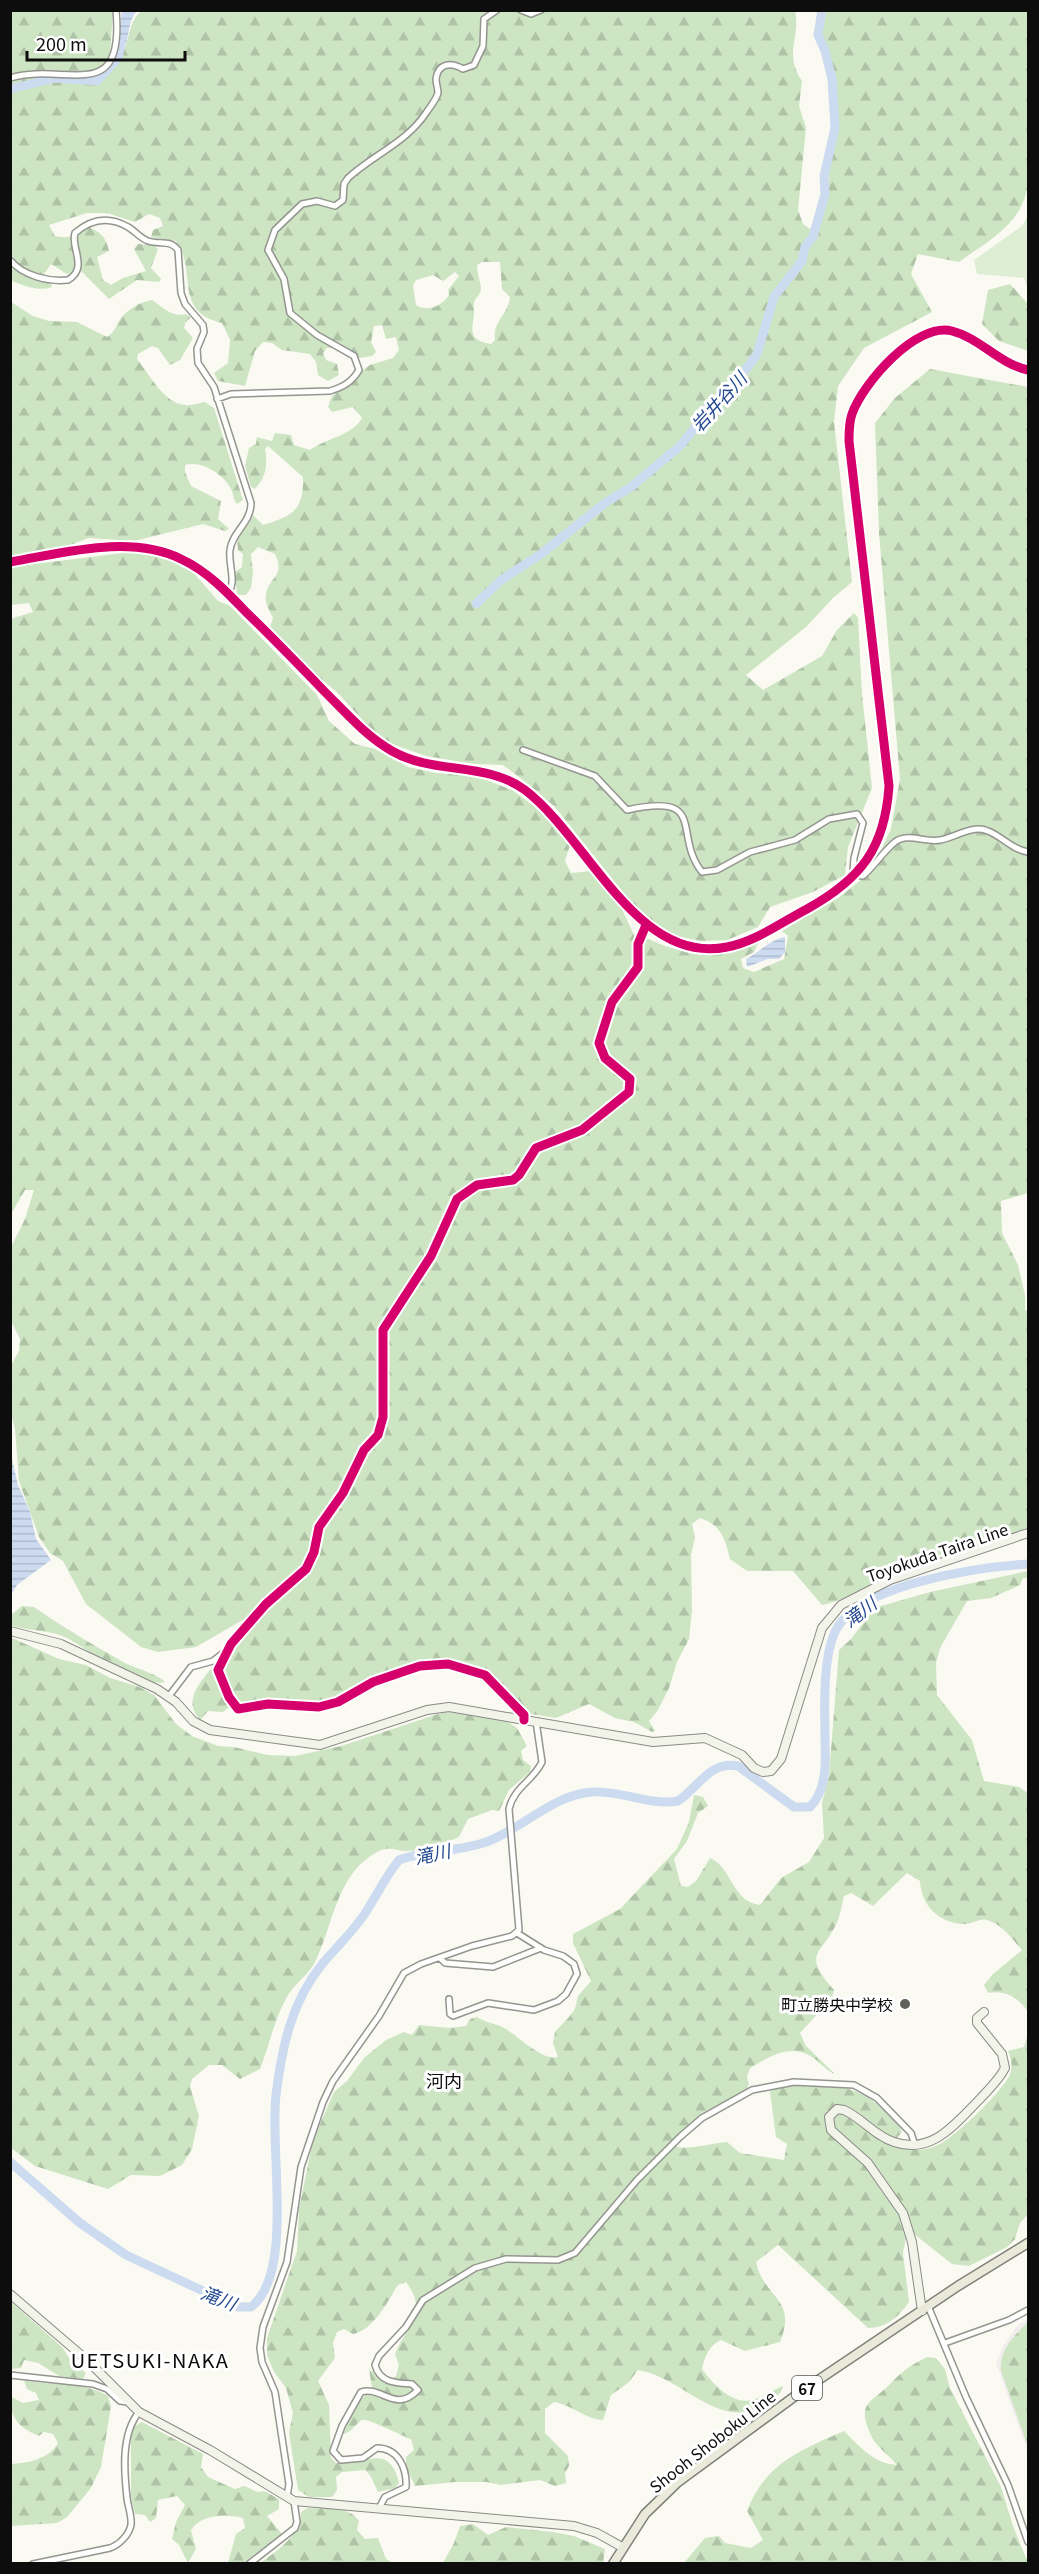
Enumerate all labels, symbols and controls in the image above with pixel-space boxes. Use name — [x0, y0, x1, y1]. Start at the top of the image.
scale bar — [27, 24, 184, 62]
text: 200 m — [36, 30, 87, 56]
water label: 岩井谷川 — [684, 364, 753, 436]
street label: Toyokuda Taira Line — [863, 1516, 1011, 1587]
water label: 滝川 — [837, 1589, 883, 1632]
water label: 滝川 — [412, 1836, 454, 1869]
place label: 町立勝央中学校 — [781, 1992, 893, 2016]
marker: 町立勝央中学校 — [898, 1997, 912, 2011]
district label: 河内 — [426, 2067, 462, 2093]
water label: 滝川 — [198, 2278, 242, 2316]
district label: UETSUKI-NAKA — [71, 2345, 229, 2374]
road number: 67 — [792, 2376, 822, 2400]
street label: Shooh Shoboku Line — [644, 2384, 780, 2498]

